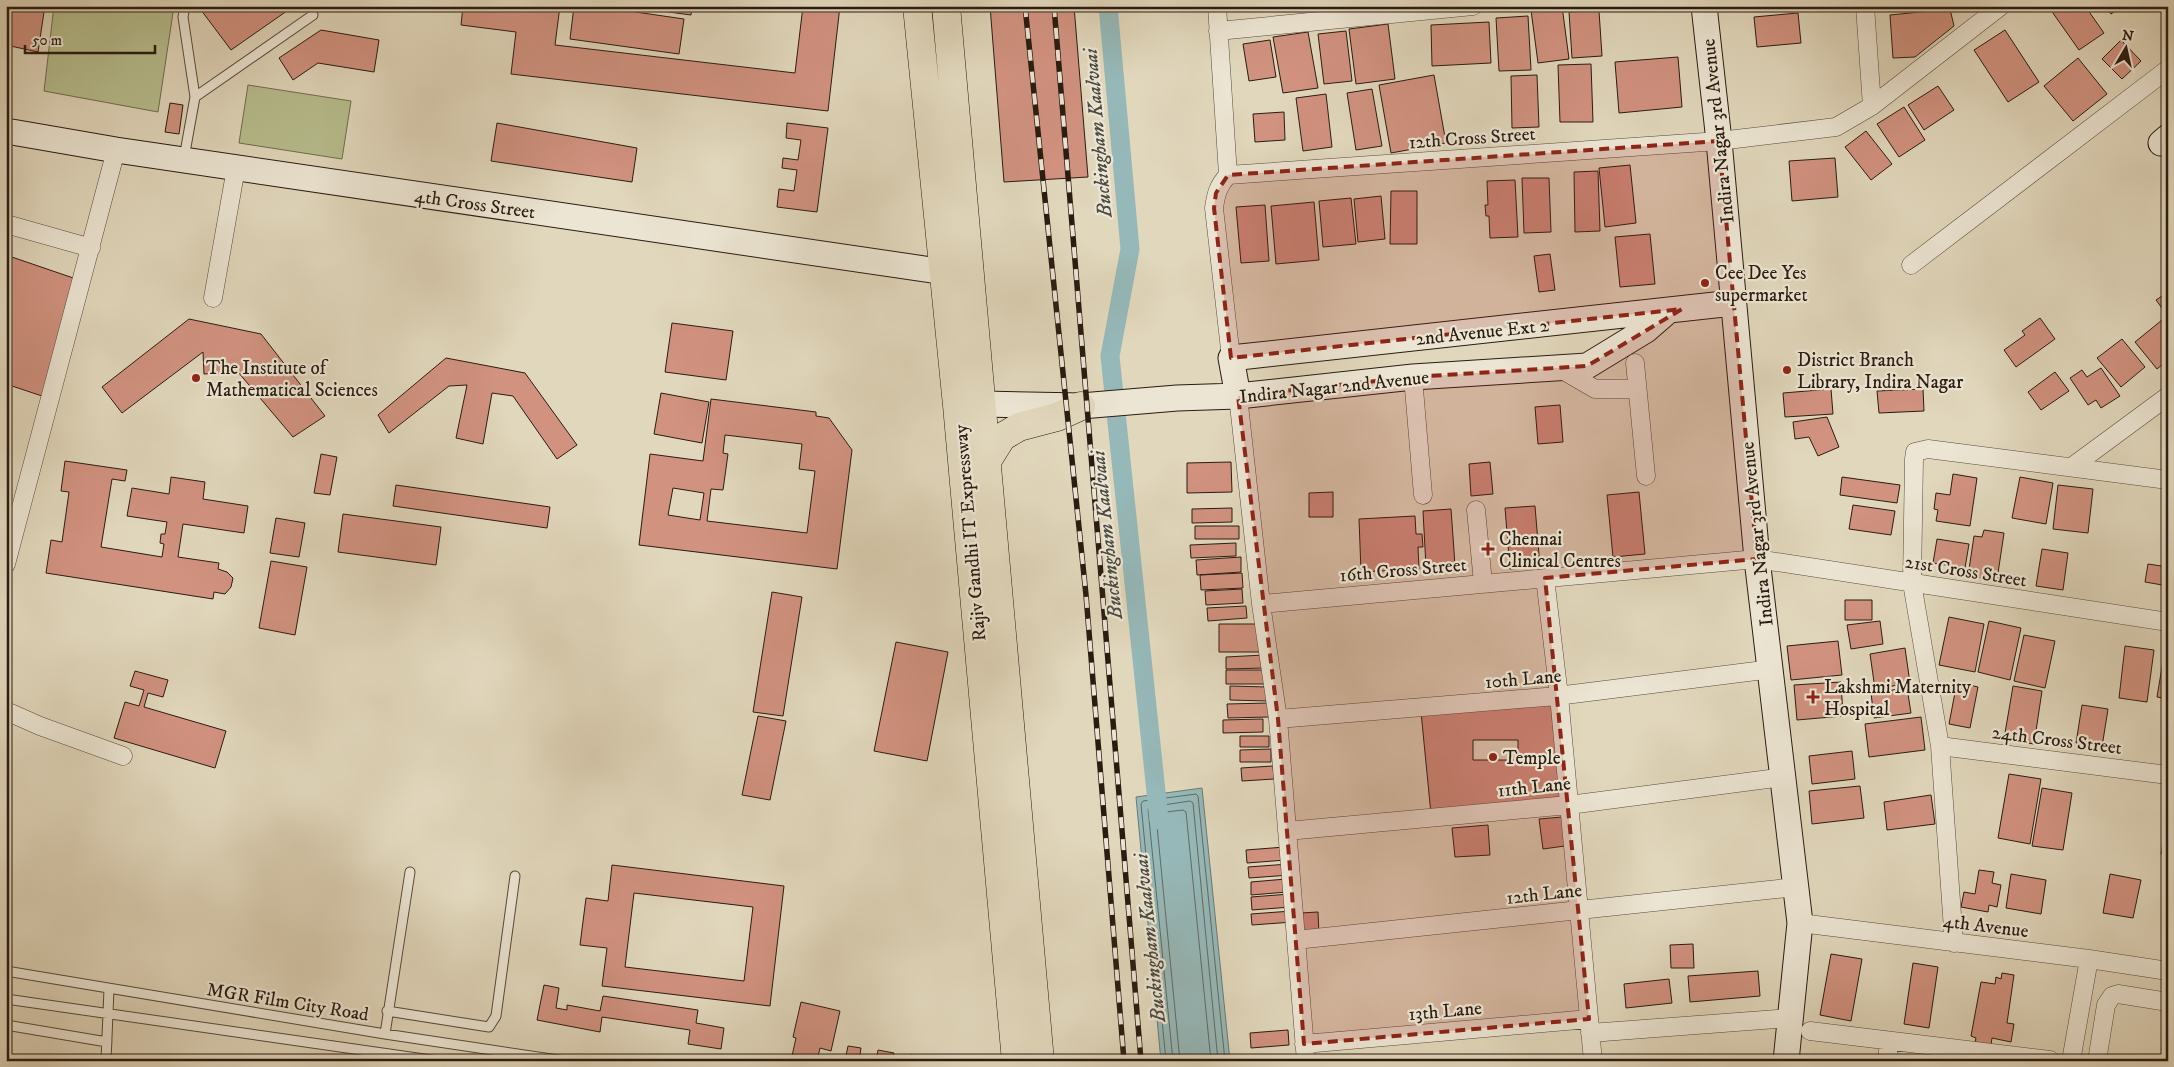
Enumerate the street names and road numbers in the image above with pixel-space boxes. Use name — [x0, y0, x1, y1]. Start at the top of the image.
street label: Indira Nagar 3rd Avenue — [1697, 37, 1740, 224]
street label: 12th Cross Street — [1408, 123, 1536, 154]
street label: 4th Cross Street — [413, 185, 537, 224]
street label: 2nd Avenue Ext 2 — [1414, 314, 1551, 351]
street label: Indira Nagar 2nd Avenue — [1238, 366, 1430, 409]
street label: Rajiv Gandhi IT Expressway — [949, 423, 991, 642]
street label: Indira Nagar 3rd Avenue — [1736, 440, 1779, 627]
street label: 21st Cross Street — [1903, 550, 2028, 592]
street label: 16th Cross Street — [1339, 553, 1468, 588]
street label: 10th Lane — [1484, 665, 1562, 694]
street label: 24th Cross Street — [1990, 721, 2123, 760]
street label: 11th Lane — [1496, 772, 1572, 803]
street label: 12th Lane — [1505, 879, 1583, 910]
street label: 4th Avenue — [1942, 910, 2030, 943]
street label: MGR Film City Road — [205, 978, 371, 1027]
street label: 13th Lane — [1407, 997, 1483, 1026]

